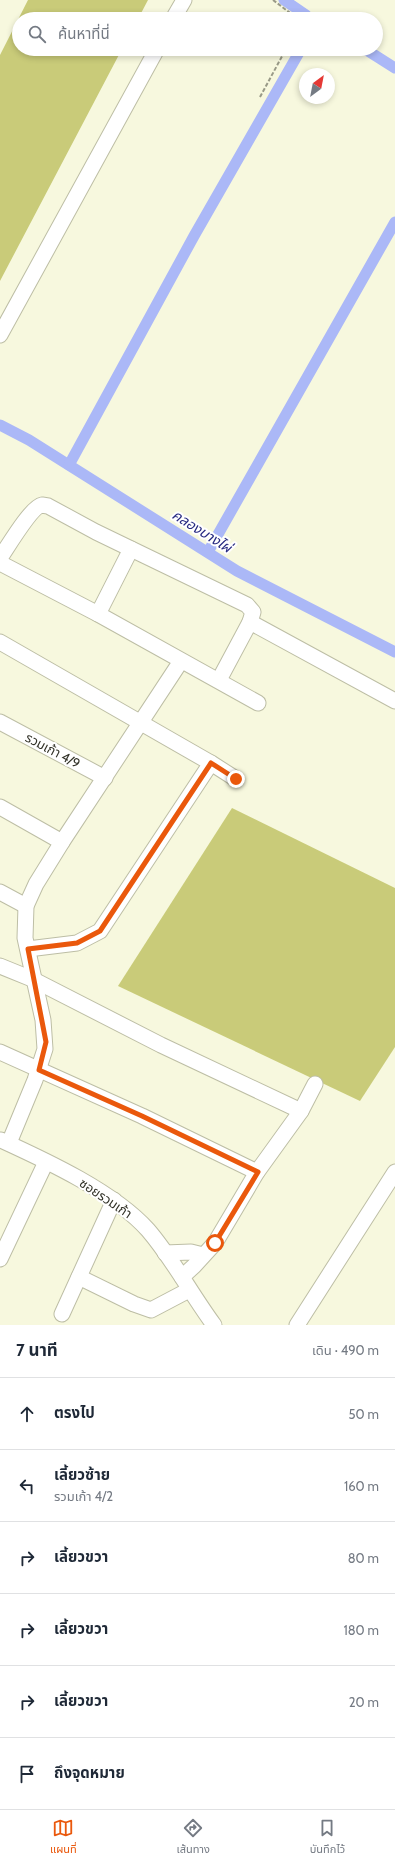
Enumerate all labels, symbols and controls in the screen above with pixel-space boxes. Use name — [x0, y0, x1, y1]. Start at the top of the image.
search box — [12, 12, 383, 56]
icon: search — [26, 23, 48, 45]
text: ค้นหาที่นี่ — [58, 25, 110, 43]
north arrow — [299, 68, 335, 104]
water label: คลองบางไผ่ — [169, 506, 237, 557]
street label: รวมเก้า 4/9 — [23, 729, 83, 771]
route end — [227, 770, 245, 788]
street label: ซอยรวมเก้า — [77, 1175, 135, 1221]
route start — [206, 1234, 224, 1252]
text: 7 นาที — [16, 1340, 58, 1360]
text: เดิน · 490 m — [312, 1342, 379, 1358]
icon: ahead — [16, 1403, 38, 1425]
text: ตรงไป — [54, 1404, 95, 1422]
text: 50 m — [349, 1406, 379, 1422]
text: เลี้ยวซ้าย — [54, 1466, 110, 1484]
icon: left — [16, 1475, 38, 1497]
text: 160 m — [344, 1478, 379, 1494]
text: รวมเก้า 4/2 — [54, 1488, 113, 1504]
icon: right — [16, 1547, 38, 1569]
text: เลี้ยวขวา — [54, 1548, 108, 1566]
text: 80 m — [348, 1550, 379, 1566]
icon: right — [16, 1619, 38, 1641]
text: เลี้ยวขวา — [54, 1620, 108, 1638]
text: 180 m — [343, 1622, 379, 1638]
icon: right — [16, 1691, 38, 1713]
text: เลี้ยวขวา — [54, 1692, 108, 1710]
text: 20 m — [349, 1694, 379, 1710]
icon: arrive — [16, 1763, 38, 1785]
text: ถึงจุดหมาย — [54, 1764, 125, 1782]
tab: แผนที่ — [50, 1817, 77, 1858]
tab: เส้นทาง — [177, 1817, 210, 1858]
tab: บันทึกไว้ — [310, 1817, 345, 1858]

